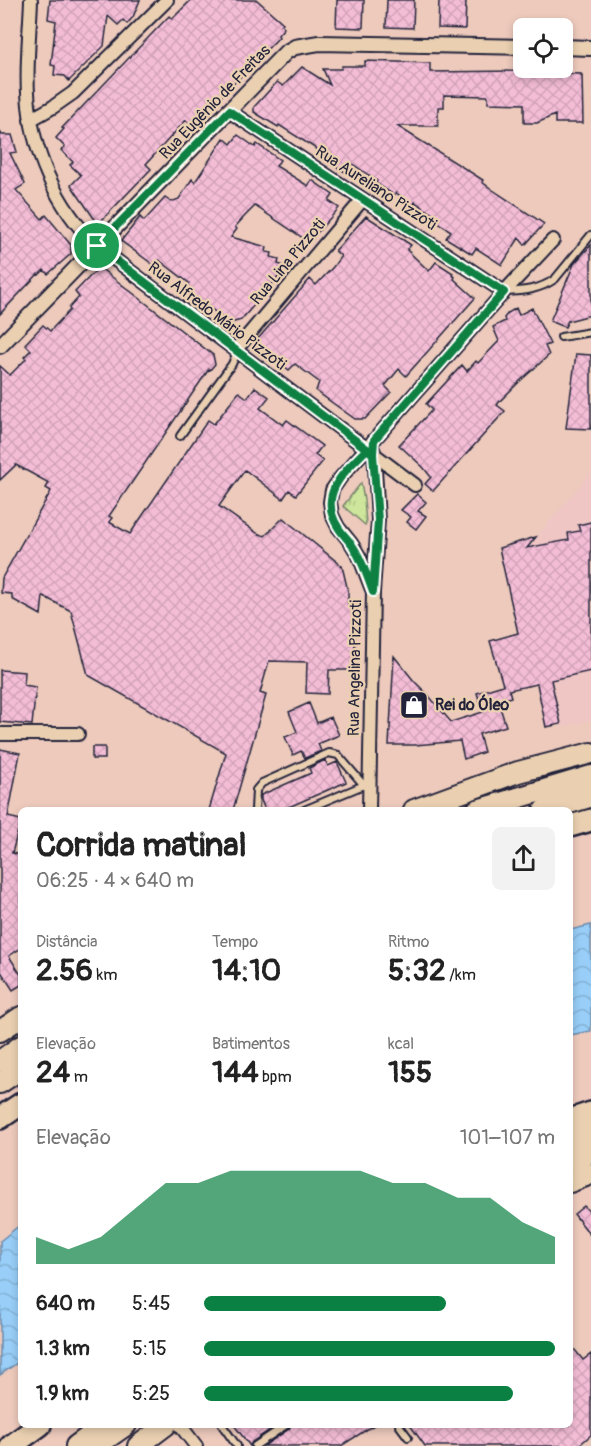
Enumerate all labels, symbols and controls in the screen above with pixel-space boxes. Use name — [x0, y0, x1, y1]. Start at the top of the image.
map controls — [513, 18, 573, 78]
button: locate — [513, 18, 573, 78]
street label: Rua Eugênio de Freitas — [155, 41, 275, 163]
street label: Rua Aureliano Pizzoti — [312, 141, 441, 235]
street label: Rua Lina Pizzoti — [246, 215, 330, 309]
pin — [71, 220, 122, 271]
icon: arrive — [80, 229, 113, 262]
street label: Rua Alfredo Mário Pizzoti — [144, 258, 290, 375]
street label: Rua Angelina Pizzoti — [344, 600, 366, 736]
shop icon: Rei do Óleo — [398, 689, 430, 721]
place label: Rei do Óleo — [435, 694, 510, 715]
text: Corrida matinal — [36, 825, 247, 866]
button: share — [492, 827, 555, 890]
text: 06:25 · 4 × 640 m — [36, 868, 194, 893]
text: Distância — [36, 932, 97, 952]
text: Tempo — [212, 932, 258, 952]
text: Ritmo — [388, 932, 429, 952]
text: 2.56 — [36, 952, 93, 989]
text: 14:10 — [212, 952, 281, 989]
text: 5:32 — [388, 952, 446, 989]
text: km — [93, 965, 117, 985]
text: /km — [446, 965, 476, 985]
text: Elevação — [36, 1034, 96, 1054]
text: Batimentos — [212, 1034, 290, 1054]
text: kcal — [388, 1034, 414, 1054]
text: 24 — [36, 1054, 70, 1091]
text: 144 — [212, 1054, 259, 1091]
text: 155 — [388, 1054, 432, 1091]
text: m — [70, 1067, 88, 1087]
text: bpm — [259, 1067, 292, 1087]
text: Elevação — [36, 1125, 111, 1150]
text: 101–107 m — [460, 1125, 555, 1150]
text: 640 m — [36, 1291, 95, 1316]
text: 5:45 — [132, 1291, 171, 1316]
text: 1.3 km — [36, 1336, 90, 1361]
text: 5:15 — [132, 1336, 167, 1361]
text: 1.9 km — [36, 1381, 89, 1406]
text: 5:25 — [132, 1381, 170, 1406]

